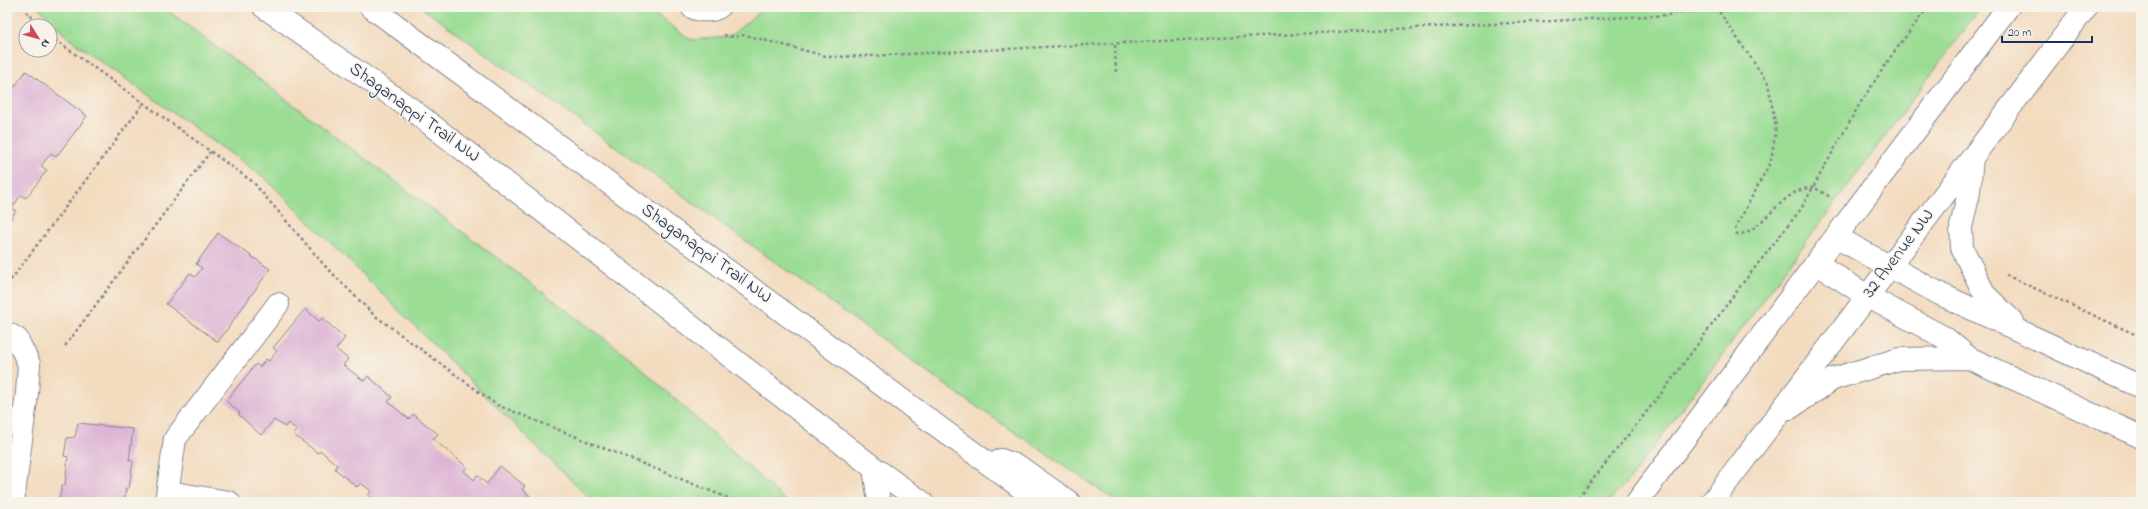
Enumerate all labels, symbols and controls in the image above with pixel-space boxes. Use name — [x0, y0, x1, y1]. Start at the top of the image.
north arrow — [18, 18, 58, 58]
scale bar — [2002, 18, 2092, 44]
text: 20 m — [2008, 24, 2031, 42]
text: N — [37, 36, 54, 51]
street label: Shaganappi Trail NW — [343, 57, 485, 170]
street label: Shaganappi Trail NW — [635, 198, 777, 311]
street label: 32 Avenue NW — [1857, 204, 1941, 304]

